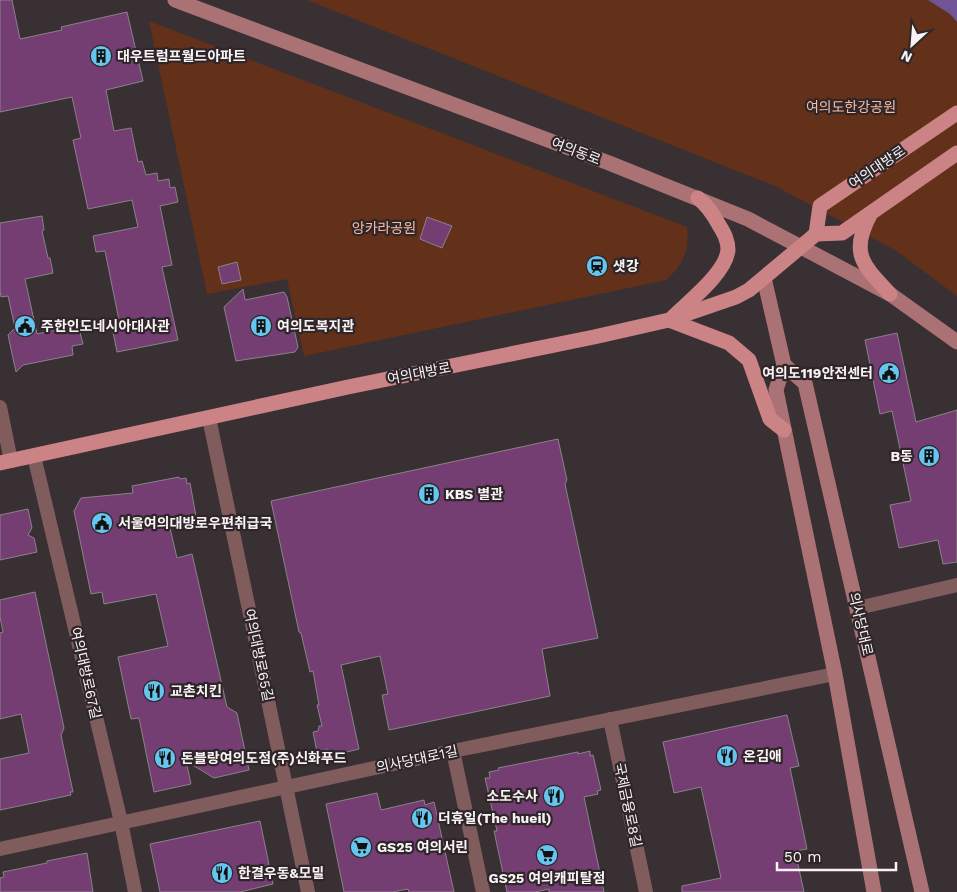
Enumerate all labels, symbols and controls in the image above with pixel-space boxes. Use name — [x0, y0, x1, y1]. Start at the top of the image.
north arrow — [887, 20, 937, 70]
building icon: 대우트럼프월드아파트 — [89, 44, 113, 68]
text: N — [898, 47, 914, 66]
place label: 대우트럼프월드아파트 — [117, 48, 246, 64]
park label: 여의도한강공원 — [806, 99, 896, 115]
street label: 여의동로 — [549, 134, 603, 168]
street label: 여의대방로 — [846, 142, 908, 192]
park label: 앙카라공원 — [352, 220, 416, 236]
station icon: 샛강 — [585, 254, 609, 278]
place label: 샛강 — [613, 258, 639, 274]
public building icon: 주한인도네시아대사관 — [13, 314, 37, 338]
building icon: 여의도복지관 — [249, 314, 273, 338]
place label: 주한인도네시아대사관 — [41, 318, 170, 334]
place label: 여의도복지관 — [277, 318, 354, 334]
street label: 여의대방로 — [386, 359, 452, 387]
public building icon: 여의도119안전센터 — [877, 361, 901, 385]
place label: 여의도119안전센터 — [762, 365, 873, 381]
building icon: B동 — [917, 444, 941, 468]
place label: B동 — [891, 448, 913, 464]
building icon: KBS 별관 — [417, 482, 441, 506]
place label: KBS 별관 — [445, 486, 503, 502]
public building icon: 서울여의대방로우편취급국 — [90, 511, 114, 535]
place label: 서울여의대방로우편취급국 — [118, 515, 273, 531]
street label: 의사당대로 — [846, 591, 876, 657]
street label: 여의대방로65길 — [241, 607, 277, 703]
street label: 여의대방로67길 — [68, 626, 104, 720]
restaurant icon: 교촌치킨 — [142, 679, 166, 703]
place label: 교촌치킨 — [170, 683, 222, 699]
street label: 의사당대로1길 — [375, 743, 459, 775]
restaurant icon: 온김애 — [715, 744, 739, 768]
restaurant icon: 돈블랑여의도점(주)신화푸드 — [153, 746, 177, 770]
place label: 온김애 — [743, 748, 782, 764]
place label: 돈블랑여의도점(주)신화푸드 — [181, 750, 347, 766]
street label: 국제금융로8길 — [611, 761, 645, 849]
restaurant icon: 소도수사 — [542, 784, 566, 808]
place label: 소도수사 — [486, 788, 538, 804]
restaurant icon: 더휴일(The hueil) — [410, 806, 434, 830]
place label: 더휴일(The hueil) — [438, 810, 552, 826]
supermarket icon: GS25 여의서린 — [349, 835, 373, 859]
place label: GS25 여의서린 — [377, 839, 468, 855]
scale bar — [777, 840, 896, 872]
supermarket icon: GS25 여의캐피탈점 — [535, 843, 559, 867]
text: 50 m — [784, 848, 821, 866]
restaurant icon: 한결우동&모밀 — [210, 861, 234, 885]
place label: 한결우동&모밀 — [238, 865, 324, 881]
place label: GS25 여의캐피탈점 — [489, 870, 605, 886]

